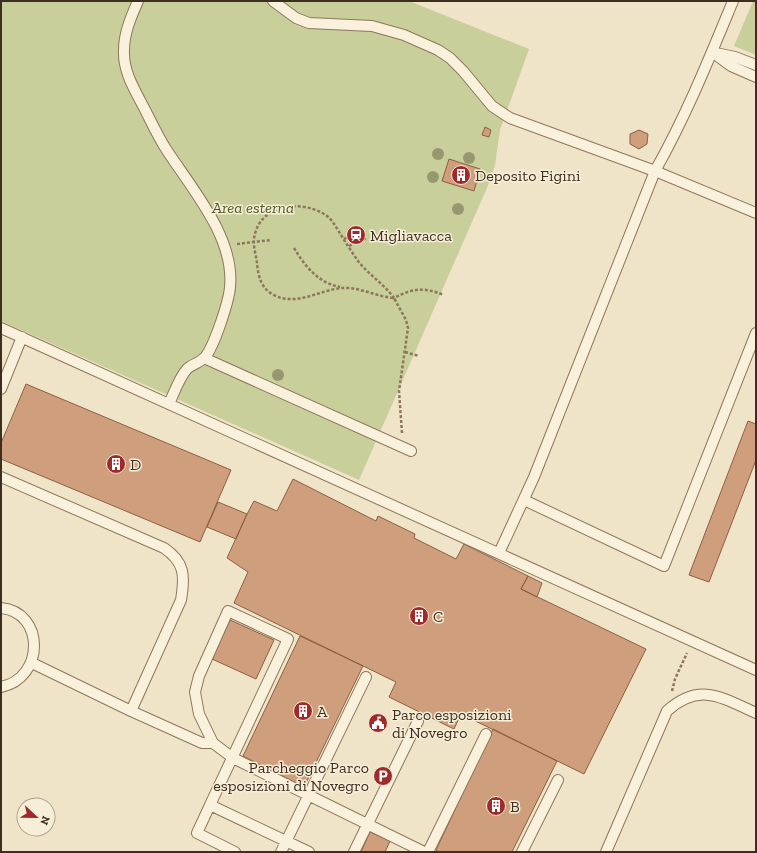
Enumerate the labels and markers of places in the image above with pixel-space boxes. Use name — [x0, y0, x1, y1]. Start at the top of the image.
building icon: Deposito Figini — [450, 164, 472, 186]
place label: Deposito Figini — [475, 166, 581, 185]
station icon: Migliavacca — [345, 224, 367, 246]
place label: Migliavacca — [370, 226, 452, 245]
building icon: D — [105, 453, 127, 475]
place label: D — [130, 455, 141, 474]
building icon: C — [408, 605, 430, 627]
place label: C — [433, 607, 443, 626]
building icon: A — [292, 700, 314, 722]
place label: A — [317, 702, 328, 721]
place label: Parco esposizioni di Novegro — [392, 705, 512, 742]
public building icon: Parco esposizioni di Novegro — [367, 712, 389, 734]
place label: Parcheggio Parco esposizioni di Novegro — [213, 758, 369, 795]
parking icon: Parcheggio Parco esposizioni di Novegro — [372, 765, 394, 787]
building icon: B — [485, 795, 507, 817]
place label: B — [510, 797, 520, 816]

